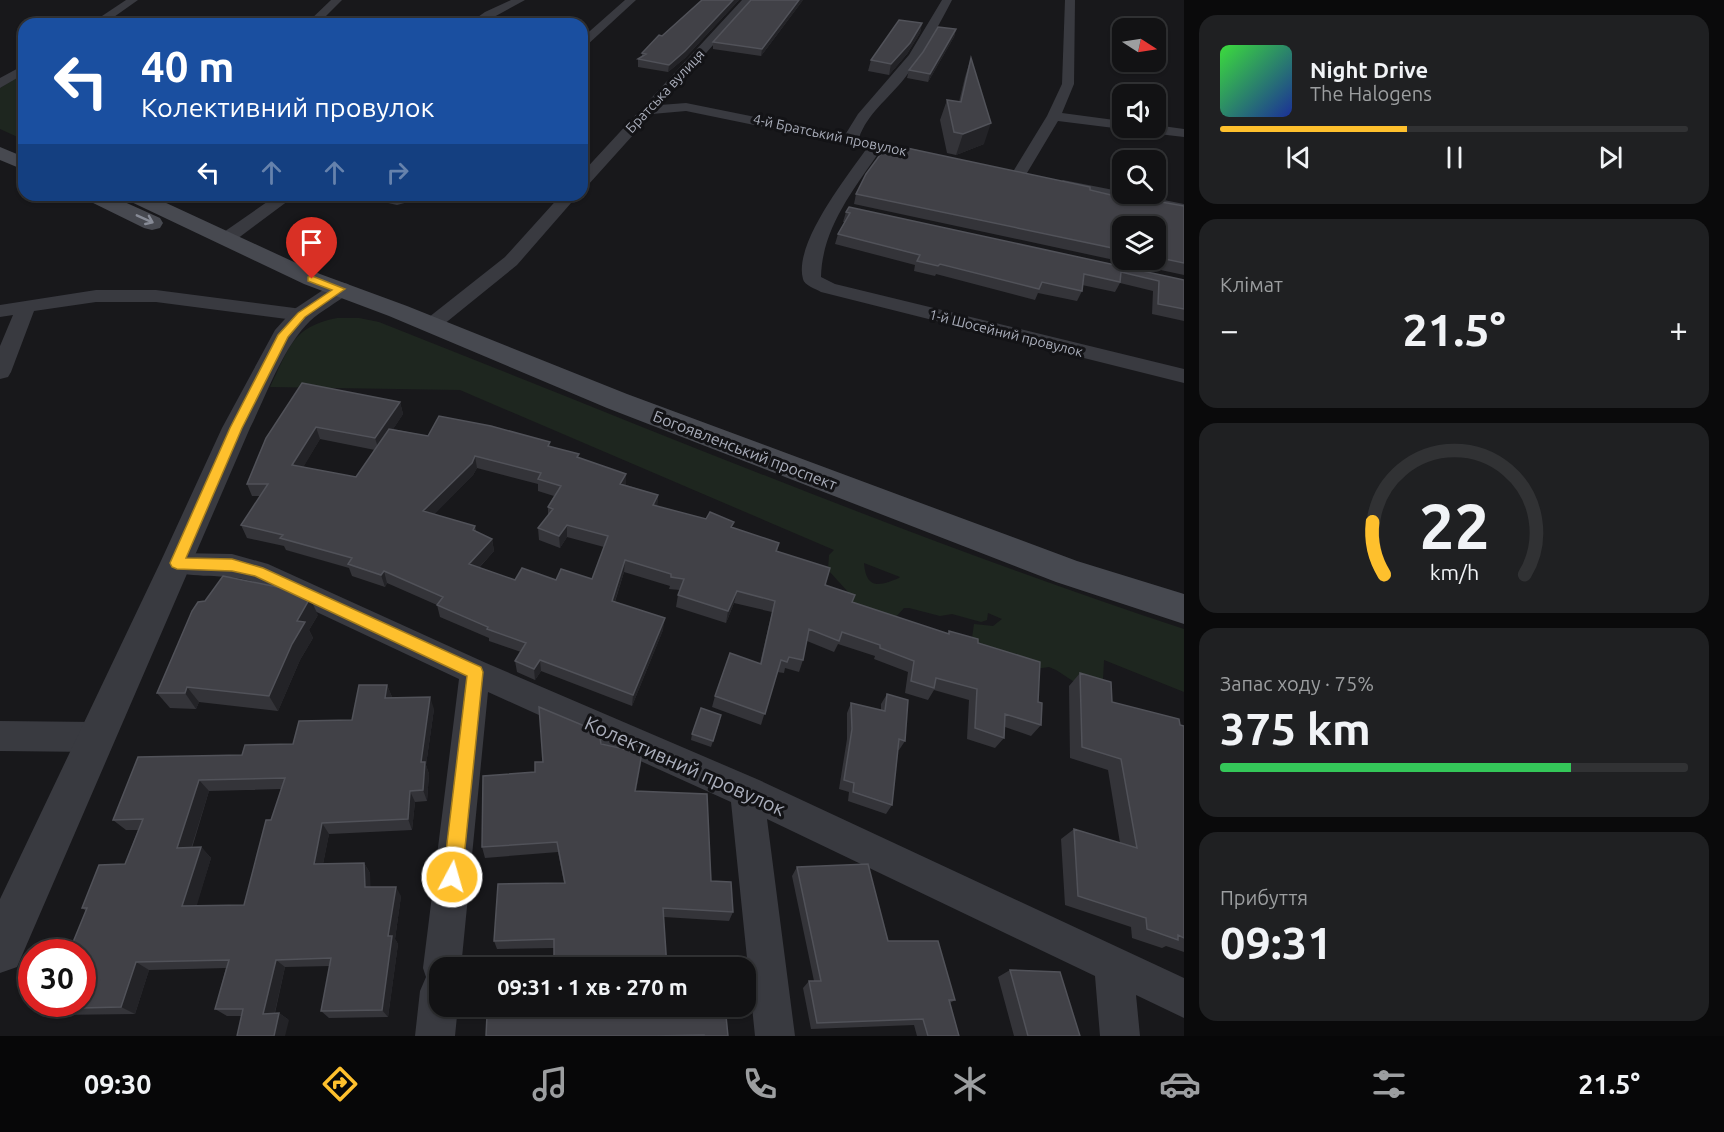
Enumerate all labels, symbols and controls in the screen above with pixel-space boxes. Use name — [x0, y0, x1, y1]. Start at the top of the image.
north arrow — [1112, 18, 1166, 72]
map controls — [1112, 18, 1166, 270]
icon: left — [42, 42, 120, 120]
text: 40 m — [141, 43, 235, 90]
street label: Братська вулиця — [622, 46, 708, 136]
text: Night Drive — [1310, 57, 1428, 82]
text: The Halogens — [1310, 82, 1432, 105]
button: sound — [1112, 84, 1166, 138]
text: Колективний провулок — [141, 92, 434, 122]
street label: 4-й Братський провулок — [752, 111, 908, 159]
icon: previous — [1282, 141, 1315, 174]
icon: pause — [1438, 141, 1471, 174]
icon: next — [1594, 141, 1627, 174]
button: search — [1112, 150, 1166, 204]
icon: left — [192, 156, 225, 189]
icon: ahead — [255, 156, 288, 189]
icon: ahead — [318, 156, 351, 189]
icon: right — [381, 156, 414, 189]
one-way arrow — [135, 214, 153, 226]
button: layers — [1112, 216, 1166, 270]
pin — [286, 217, 337, 279]
icon: arrive — [295, 226, 328, 259]
text: Клімат — [1220, 273, 1283, 296]
text: 21.5° — [1402, 304, 1506, 355]
street label: 1-й Шосейний провулок — [927, 306, 1085, 360]
text: − — [1220, 311, 1239, 348]
text: + — [1669, 311, 1688, 348]
street label: Богоявленський проспект — [651, 407, 839, 493]
text: 22 — [1419, 491, 1489, 561]
text: km/h — [1429, 560, 1479, 584]
text: Запас ходу · 75% — [1220, 672, 1374, 695]
text: 375 km — [1220, 703, 1371, 754]
street label: Колективний провулок — [581, 711, 789, 820]
position arrow — [420, 845, 484, 909]
text: Прибуття — [1220, 886, 1308, 909]
text: 09:31 — [1220, 917, 1333, 968]
speed limit sign: 30 — [18, 939, 96, 1017]
text: 09:31 · 1 хв · 270 m — [497, 974, 688, 999]
icon: directions — [319, 1063, 361, 1105]
icon: music — [529, 1063, 571, 1105]
icon: phone — [739, 1063, 781, 1105]
icon: climate — [949, 1063, 991, 1105]
icon: car — [1159, 1063, 1201, 1105]
icon: filters — [1368, 1063, 1410, 1105]
text: 09:30 — [84, 1069, 151, 1099]
text: 21.5° — [1578, 1069, 1640, 1099]

